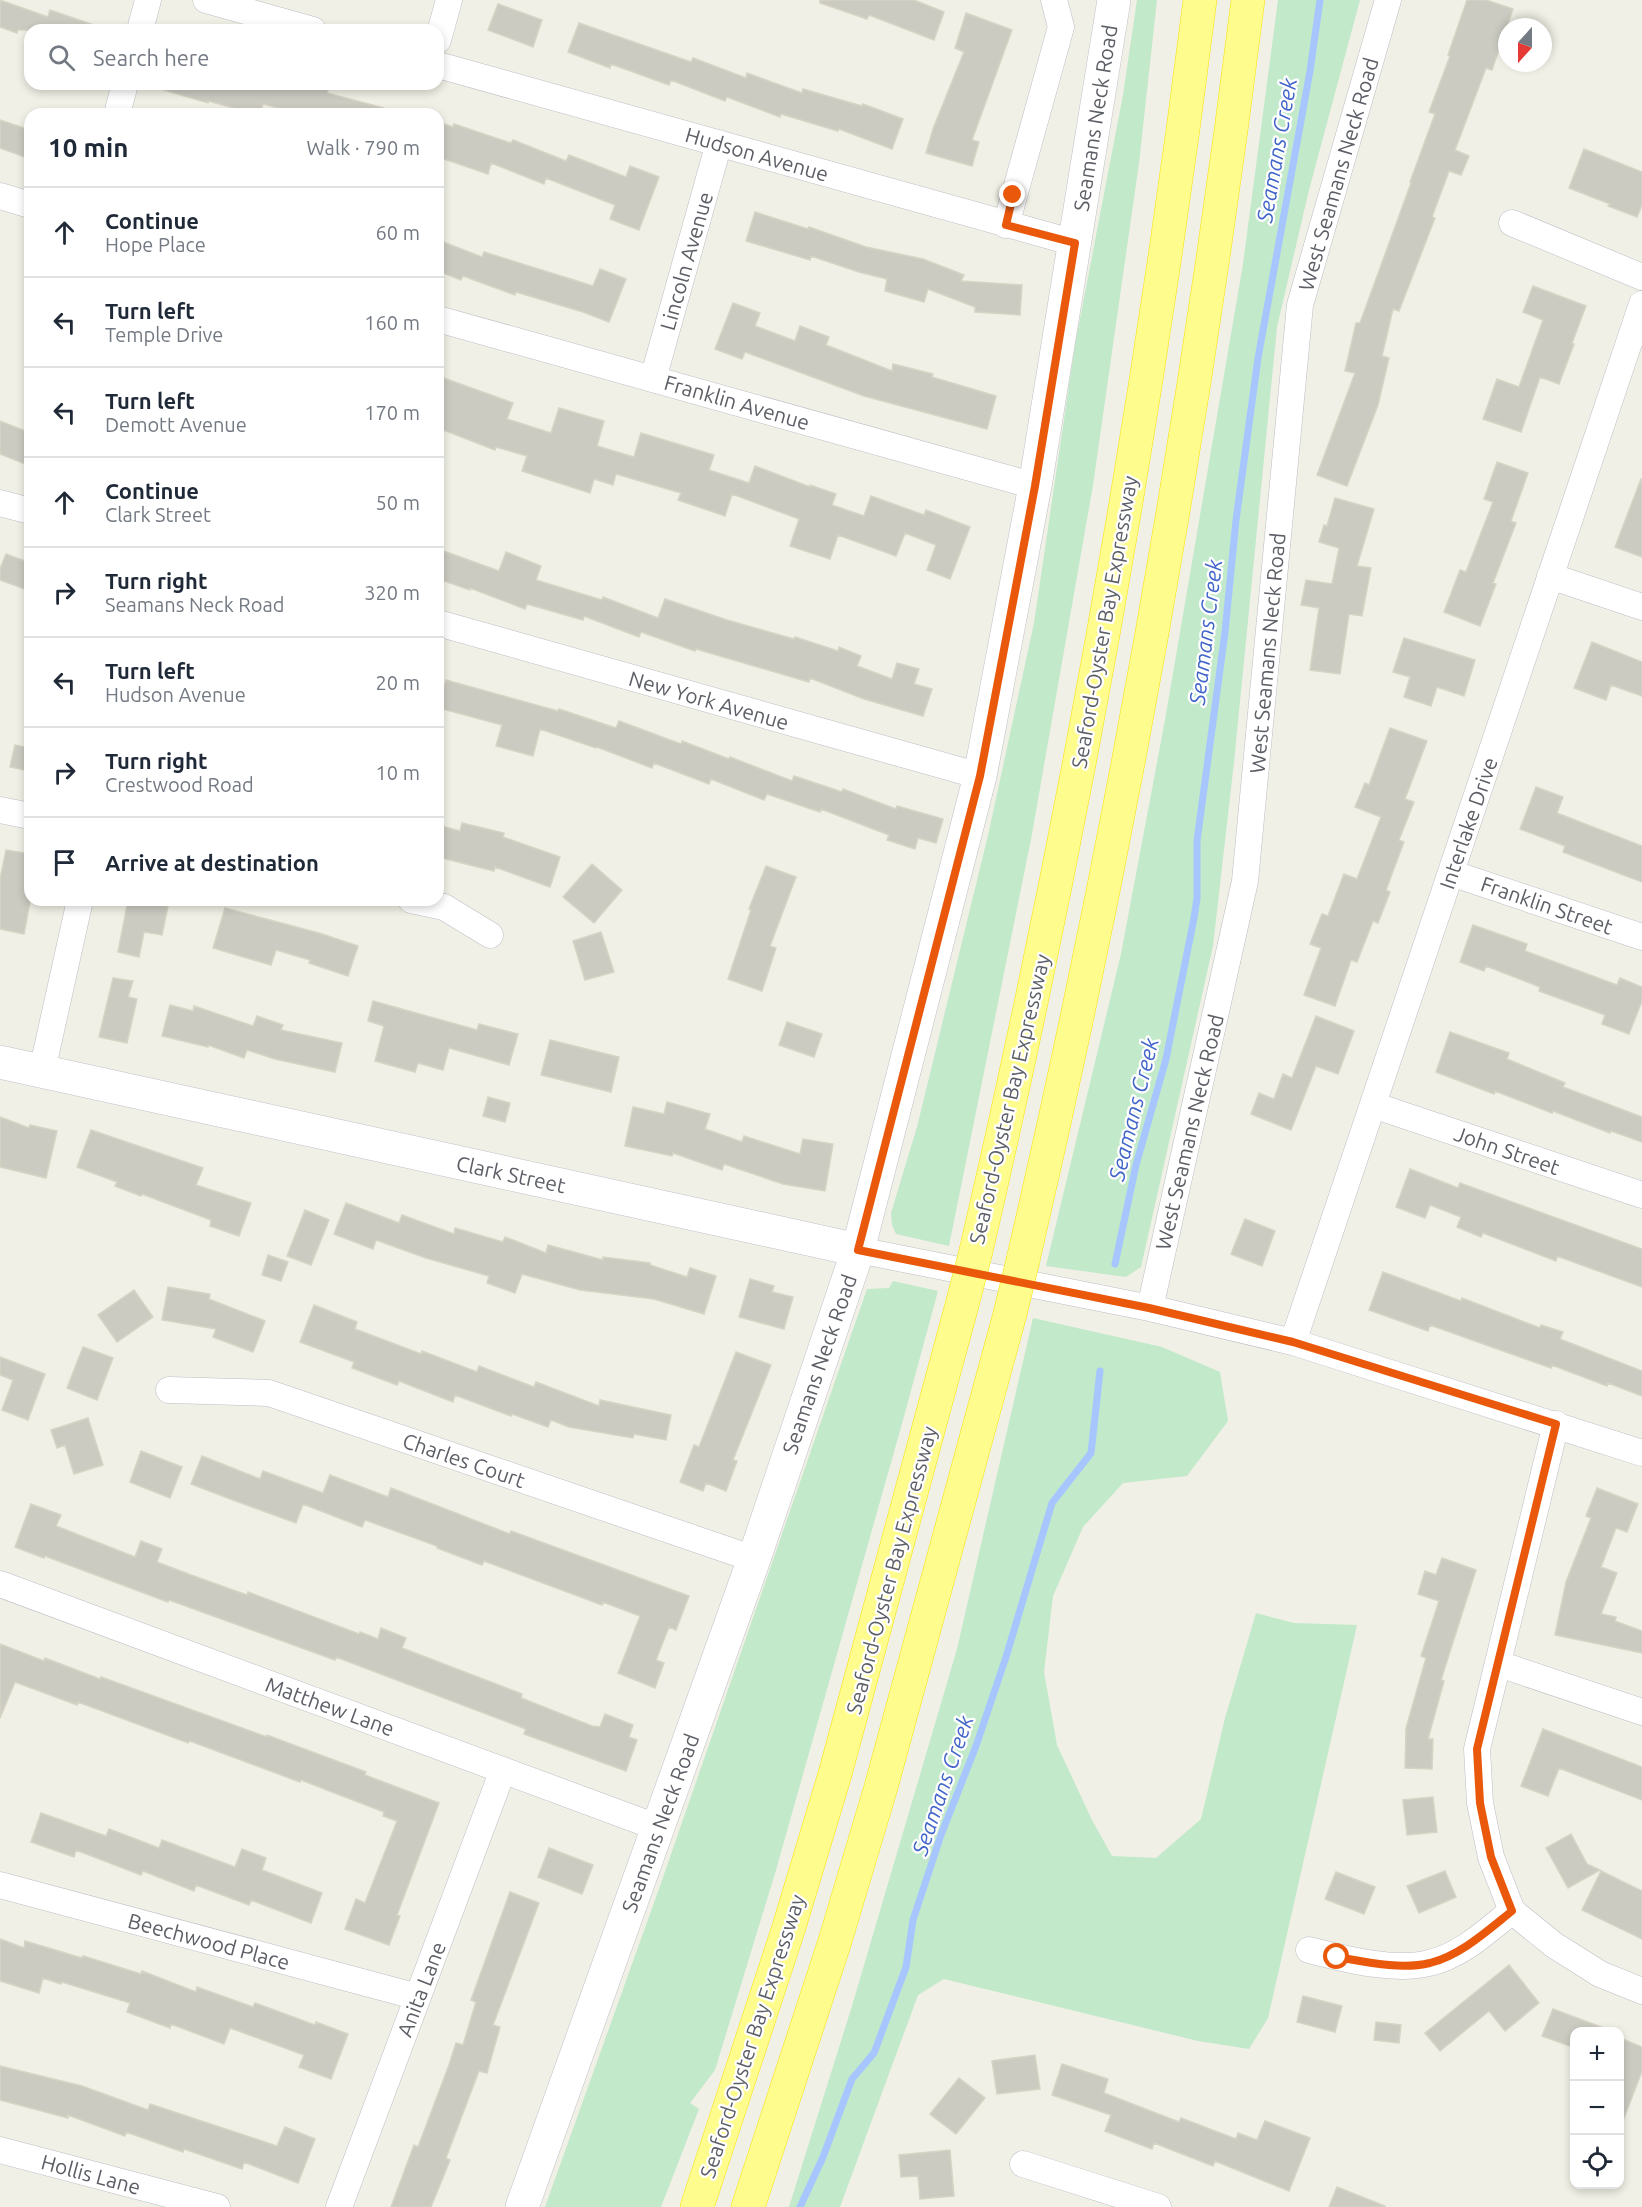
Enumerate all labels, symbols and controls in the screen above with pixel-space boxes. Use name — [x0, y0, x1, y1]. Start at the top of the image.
north arrow — [1498, 18, 1552, 72]
street label: Seamans Neck Road — [1068, 23, 1122, 213]
search box — [24, 24, 444, 90]
icon: search — [45, 41, 78, 74]
text: Search here — [93, 45, 209, 70]
street label: West Seamans Neck Road — [1293, 55, 1383, 293]
water label: Seamans Creek — [1251, 75, 1301, 225]
street label: Hudson Avenue — [683, 122, 831, 186]
text: 10 min — [48, 133, 128, 162]
text: Walk · 790 m — [307, 136, 420, 159]
route end — [999, 181, 1025, 207]
street label: Lincoln Avenue — [655, 189, 717, 333]
text: Continue — [105, 208, 199, 233]
icon: ahead — [48, 216, 81, 249]
text: 60 m — [376, 221, 420, 244]
text: Hope Place — [105, 233, 206, 256]
text: Turn left — [105, 298, 195, 323]
icon: left — [48, 306, 81, 339]
text: 160 m — [364, 311, 420, 334]
text: Temple Drive — [105, 323, 223, 346]
street label: Franklin Avenue — [662, 370, 812, 434]
text: Turn left — [105, 388, 195, 413]
icon: left — [48, 396, 81, 429]
text: 170 m — [364, 401, 420, 424]
text: Demott Avenue — [105, 413, 247, 436]
street label: Seaford-Oyster Bay Expressway — [1066, 474, 1142, 770]
text: Continue — [105, 478, 199, 503]
icon: ahead — [48, 486, 81, 519]
text: 50 m — [376, 491, 420, 514]
text: Clark Street — [105, 503, 211, 526]
street label: West Seamans Neck Road — [1245, 532, 1289, 774]
water label: Seamans Creek — [1184, 557, 1226, 707]
text: Turn right — [105, 568, 207, 593]
icon: right — [48, 576, 81, 609]
text: 320 m — [364, 581, 420, 604]
text: Seamans Neck Road — [105, 593, 284, 616]
text: Turn left — [105, 658, 195, 683]
icon: left — [48, 666, 81, 699]
street label: New York Avenue — [626, 666, 792, 734]
text: 20 m — [376, 671, 420, 694]
text: Hudson Avenue — [105, 683, 246, 706]
text: Turn right — [105, 748, 207, 773]
street label: Interlake Drive — [1434, 754, 1502, 892]
icon: right — [48, 756, 81, 789]
text: 10 m — [376, 761, 420, 784]
text: Crestwood Road — [105, 773, 254, 796]
icon: arrive — [48, 846, 81, 879]
text: Arrive at destination — [105, 850, 319, 875]
street label: Franklin Street — [1478, 871, 1616, 939]
street label: Seaford-Oyster Bay Expressway — [964, 952, 1054, 1246]
street label: West Seamans Neck Road — [1150, 1012, 1228, 1252]
water label: Seamans Creek — [1103, 1034, 1163, 1184]
street label: John Street — [1451, 1121, 1563, 1179]
street label: Clark Street — [454, 1151, 568, 1197]
street label: Seamans Neck Road — [777, 1271, 861, 1457]
street label: Seaford-Oyster Bay Expressway — [841, 1423, 941, 1717]
street label: Charles Court — [400, 1428, 528, 1492]
street label: Matthew Lane — [262, 1672, 398, 1740]
water label: Seamans Creek — [906, 1711, 978, 1859]
street label: Seamans Neck Road — [617, 1730, 703, 1916]
street label: Seaford-Oyster Bay Expressway — [695, 1891, 809, 2181]
street label: Beechwood Place — [126, 1908, 292, 1974]
street label: Anita Lane — [392, 1938, 450, 2040]
route start — [1323, 1943, 1349, 1969]
map controls — [1570, 2027, 1624, 2189]
button: + — [1570, 2027, 1624, 2081]
button: − — [1570, 2081, 1624, 2135]
button: locate — [1570, 2135, 1624, 2189]
street label: Hollis Lane — [39, 2149, 143, 2199]

